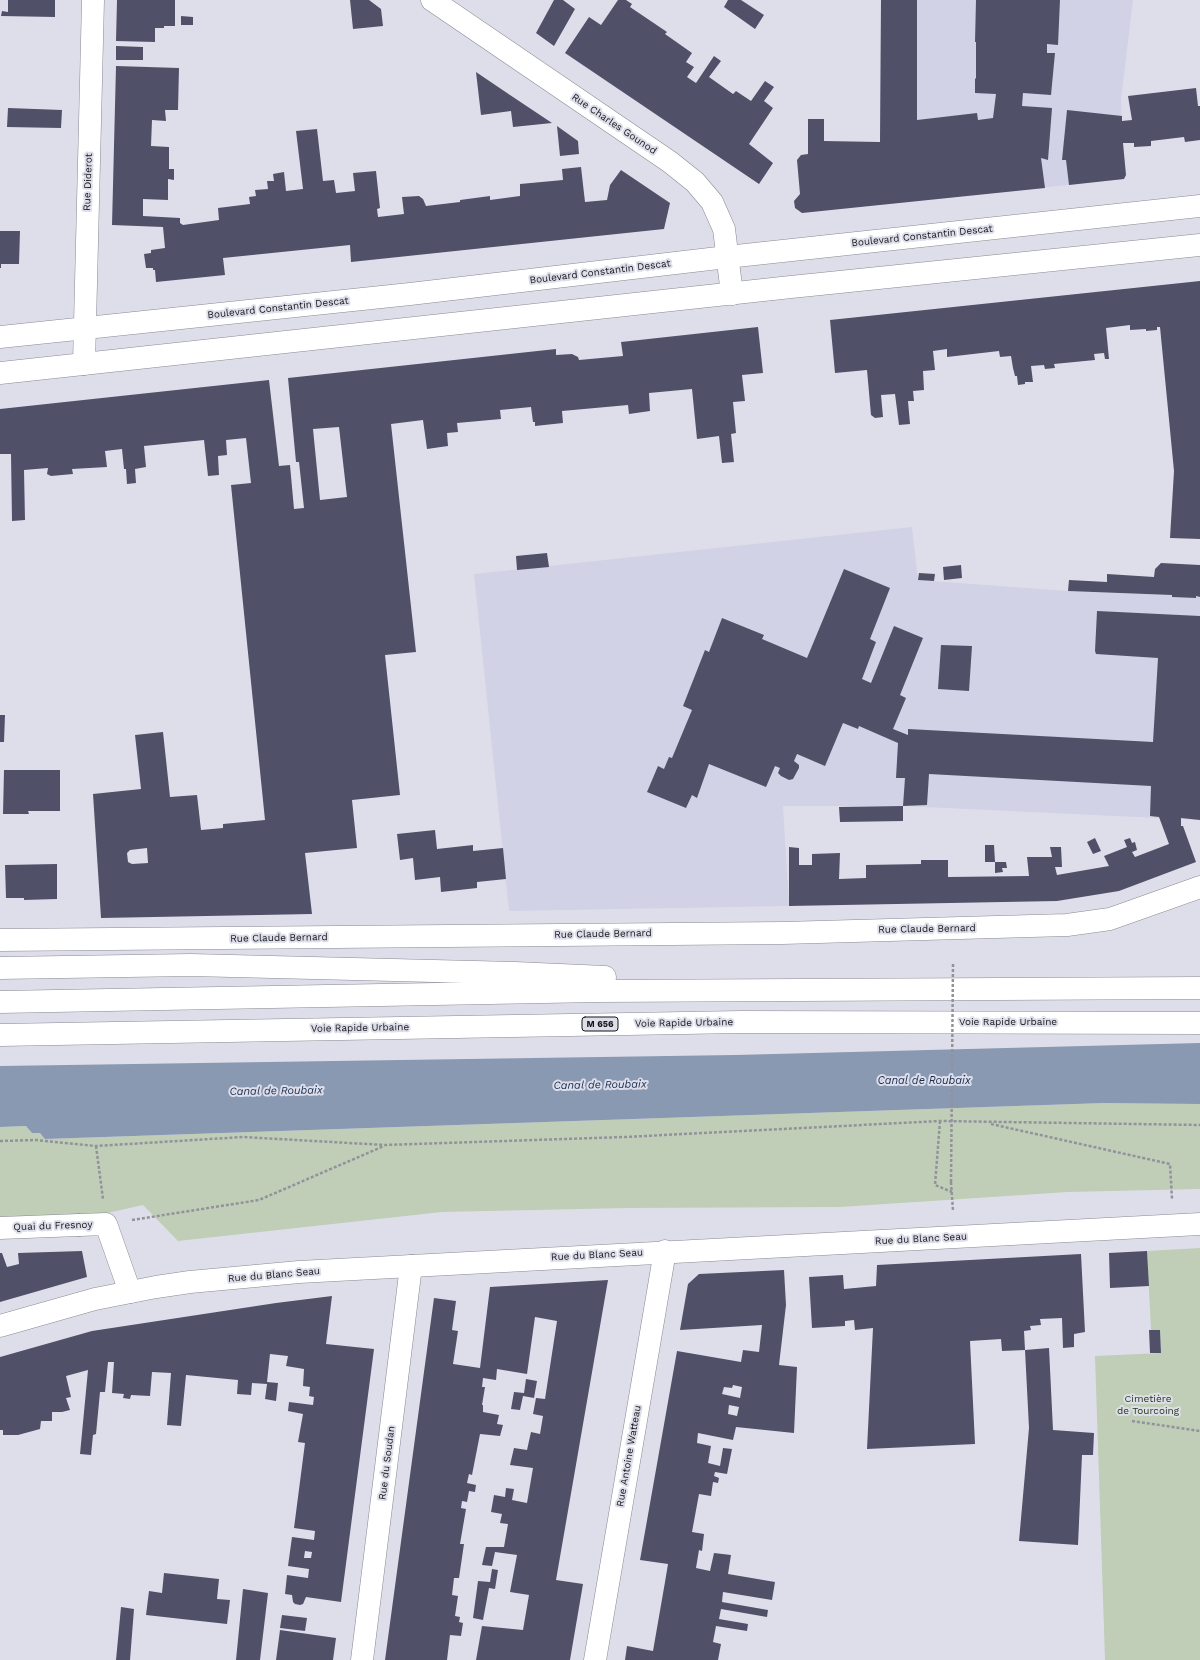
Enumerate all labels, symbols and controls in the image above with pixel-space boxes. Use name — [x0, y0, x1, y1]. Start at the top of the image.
street label: Rue Charles Gounod — [569, 91, 659, 157]
street label: Rue Diderot — [81, 153, 95, 211]
street label: Boulevard Constantin Descat — [851, 223, 993, 249]
street label: Boulevard Constantin Descat — [529, 257, 671, 287]
street label: Boulevard Constantin Descat — [207, 295, 349, 321]
street label: Rue Claude Bernard — [878, 922, 976, 936]
street label: Rue Claude Bernard — [554, 927, 652, 941]
street label: Rue Claude Bernard — [230, 931, 328, 945]
street label: Voie Rapide Urbaine — [635, 1016, 733, 1030]
street label: Voie Rapide Urbaine — [959, 1016, 1057, 1028]
road number: M 656 — [582, 1017, 618, 1031]
street label: Voie Rapide Urbaine — [311, 1021, 409, 1035]
water label: Canal de Roubaix — [877, 1074, 971, 1088]
water label: Canal de Roubaix — [553, 1078, 647, 1092]
water label: Canal de Roubaix — [229, 1084, 323, 1098]
street label: Quai du Fresnoy — [13, 1219, 93, 1233]
street label: Rue du Blanc Seau — [875, 1231, 967, 1247]
street label: Rue du Blanc Seau — [551, 1247, 643, 1263]
street label: Rue du Blanc Seau — [228, 1265, 320, 1285]
park label: Cimetière de Tourcoing — [1117, 1393, 1179, 1416]
street label: Rue Antoine Watteau — [614, 1404, 644, 1508]
street label: Rue du Soudan — [377, 1425, 397, 1501]

